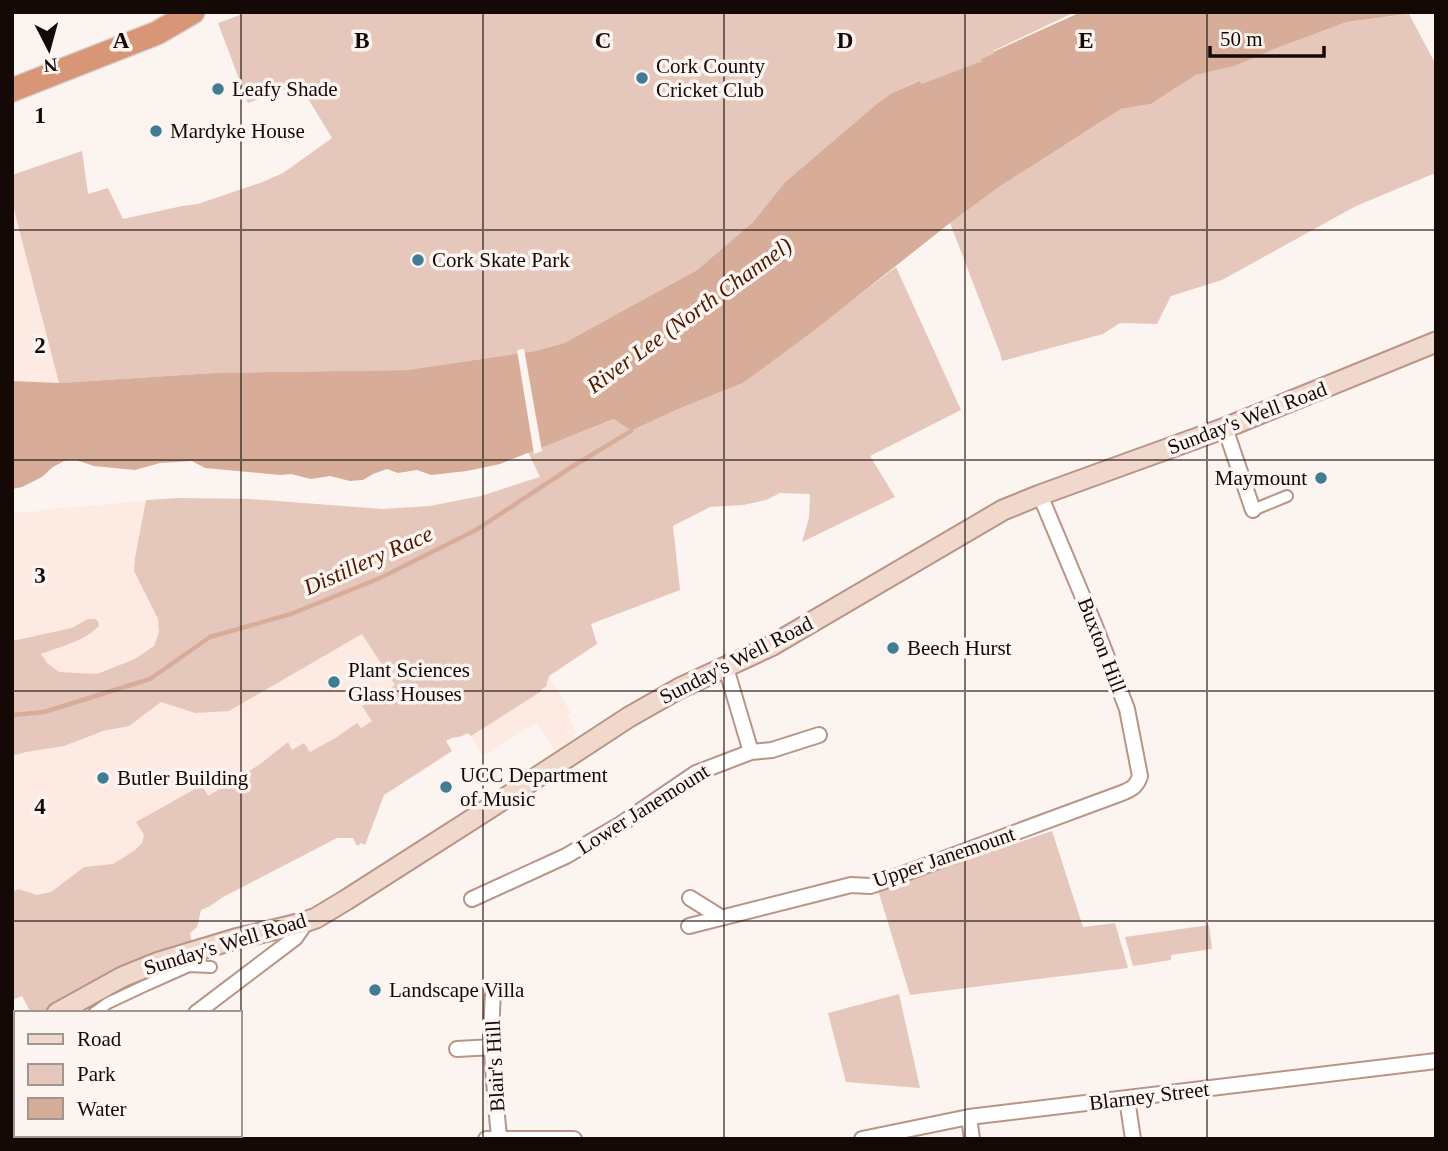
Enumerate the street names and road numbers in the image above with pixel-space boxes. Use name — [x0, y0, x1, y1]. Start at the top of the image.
street label: Sunday's Well Road — [1164, 376, 1330, 459]
street label: Buxton Hill — [1073, 594, 1131, 696]
street label: Sunday's Well Road — [655, 611, 817, 709]
street label: Lower Janemount — [573, 759, 714, 859]
street label: Upper Janemount — [870, 821, 1018, 893]
street label: Sunday's Well Road — [141, 908, 310, 980]
street label: Blair's Hill — [481, 1019, 509, 1113]
street label: Blarney Street — [1088, 1077, 1211, 1115]

